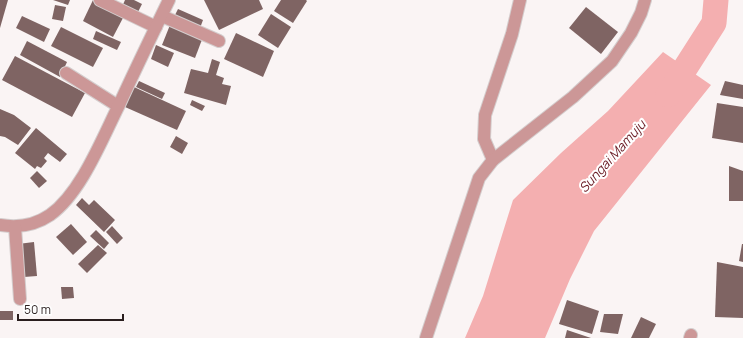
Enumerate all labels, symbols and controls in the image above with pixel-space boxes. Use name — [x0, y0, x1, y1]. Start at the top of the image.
water label: Sungai Mamuju — [575, 115, 650, 196]
scale bar — [18, 296, 123, 322]
text: 50 m — [24, 301, 51, 318]

